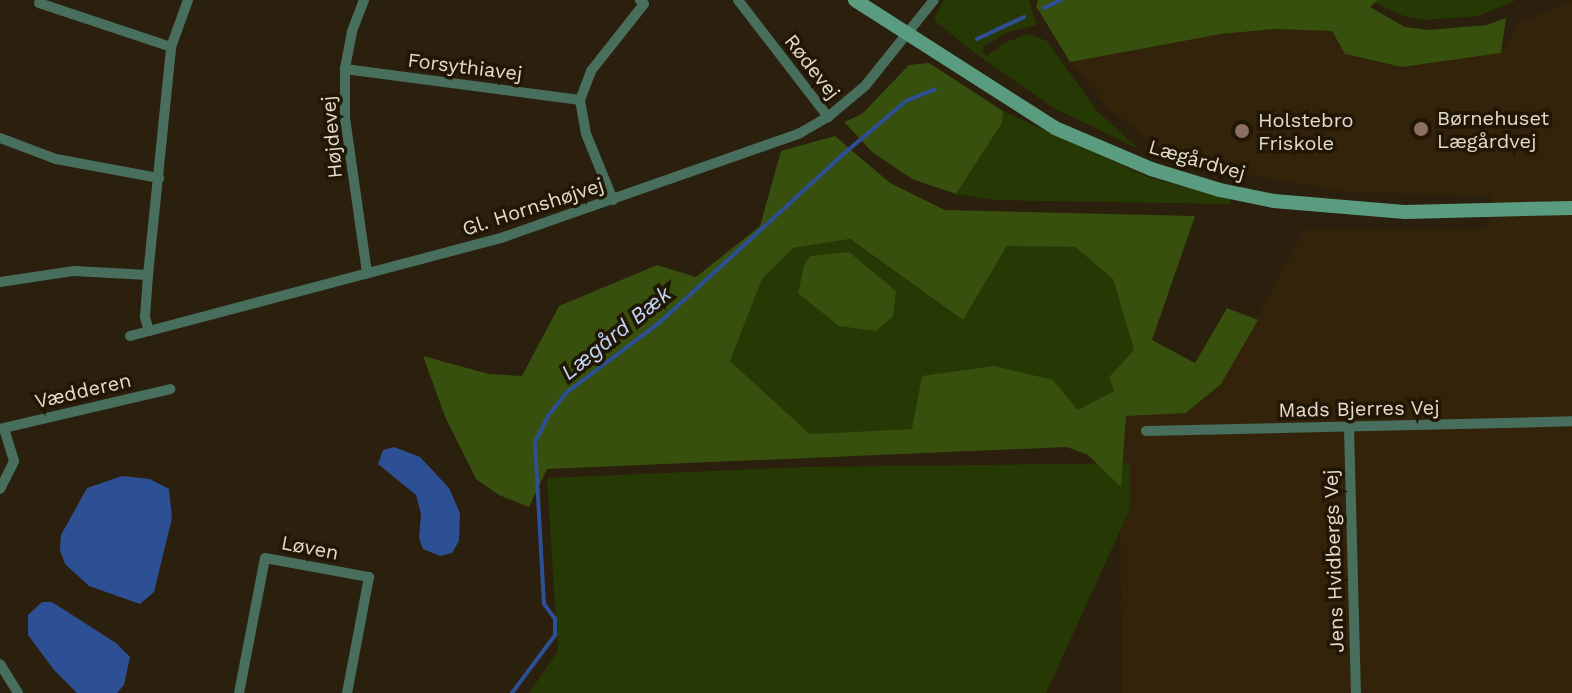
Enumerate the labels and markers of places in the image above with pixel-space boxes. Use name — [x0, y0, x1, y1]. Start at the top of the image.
place label: Børnehuset Lægårdvej — [1437, 106, 1549, 153]
place label: Holstebro Friskole — [1258, 108, 1353, 155]
marker: Børnehuset Lægårdvej — [1412, 120, 1430, 138]
marker: Holstebro Friskole — [1233, 122, 1251, 140]

